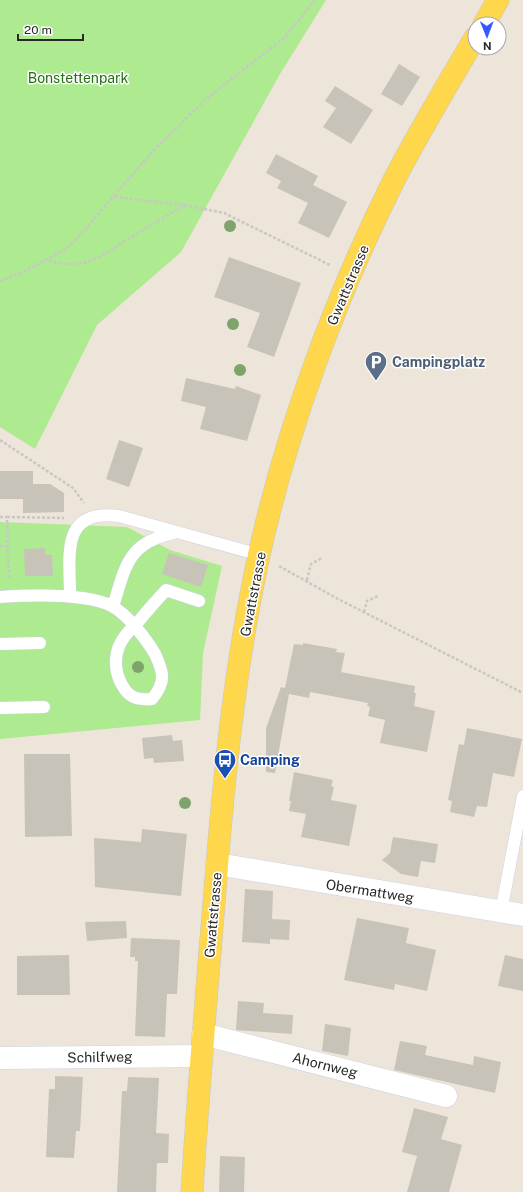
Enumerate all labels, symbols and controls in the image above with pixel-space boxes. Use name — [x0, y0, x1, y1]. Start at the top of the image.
scale bar — [18, 16, 83, 42]
north arrow — [467, 16, 507, 56]
text: 20 m — [24, 23, 52, 37]
text: N — [483, 40, 492, 52]
park label: Bonstettenpark — [28, 70, 128, 86]
street label: Gwattstrasse — [324, 242, 372, 328]
parking icon: Campingplatz — [363, 349, 389, 382]
place label: Campingplatz — [392, 354, 485, 370]
street label: Gwattstrasse — [237, 550, 269, 638]
bus stop icon: Camping — [212, 747, 238, 780]
place label: Camping — [240, 752, 300, 768]
street label: Gwattstrasse — [201, 871, 225, 959]
street label: Obermattweg — [325, 876, 415, 906]
street label: Schilfweg — [67, 1048, 133, 1066]
street label: Ahornweg — [291, 1049, 360, 1081]

